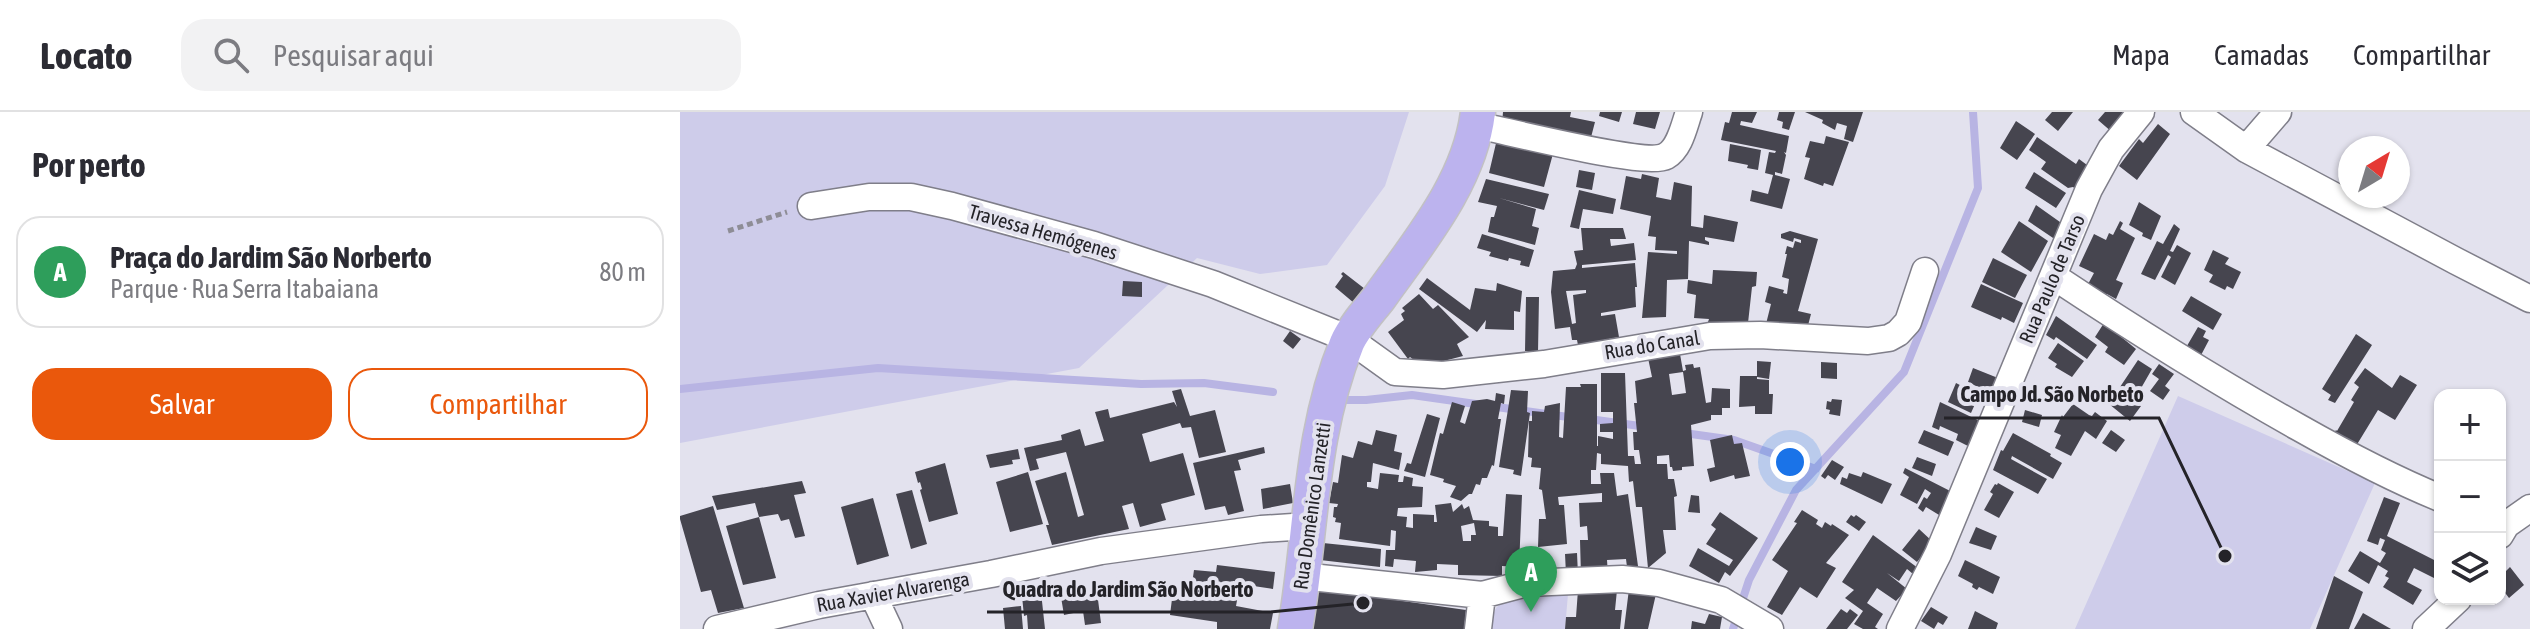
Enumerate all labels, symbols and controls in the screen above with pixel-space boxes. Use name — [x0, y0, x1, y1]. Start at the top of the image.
search box — [181, 19, 741, 91]
icon: search — [209, 33, 253, 77]
text: Locato — [40, 34, 133, 77]
text: Pesquisar aqui — [273, 38, 434, 72]
text: Mapa — [2112, 39, 2170, 71]
text: Camadas — [2214, 39, 2309, 71]
text: Compartilhar — [2353, 39, 2490, 71]
north arrow — [2338, 136, 2410, 208]
text: Por perto — [32, 145, 146, 184]
street label: Travessa Hemógenes — [966, 199, 1120, 264]
street label: Rua Paulo de Tarso — [2014, 211, 2089, 347]
text: Praça do Jardim São Norberto — [110, 240, 432, 274]
text: A — [54, 257, 66, 287]
text: 80 m — [599, 257, 646, 287]
text: Parque · Rua Serra Itabaiana — [110, 274, 379, 304]
street label: Rua do Canal — [1603, 326, 1702, 363]
button: Salvar — [32, 368, 332, 440]
button: Compartilhar — [348, 368, 648, 440]
callout: Campo Jd. São Norbeto — [1944, 372, 2159, 418]
text: Campo Jd. São Norbeto — [1960, 381, 2144, 407]
map controls — [2434, 389, 2506, 605]
button: + — [2434, 389, 2506, 461]
street label: Rua Domênico Lanzetti — [1288, 421, 1335, 591]
your location — [1770, 442, 1810, 482]
button: − — [2434, 461, 2506, 533]
button: layers — [2434, 533, 2506, 605]
pin: A — [1505, 546, 1557, 612]
callout: Quadra do Jardim São Norberto — [987, 566, 1270, 612]
street label: Rua Xavier Alvarenga — [815, 567, 971, 616]
text: Quadra do Jardim São Norberto — [1002, 576, 1254, 602]

